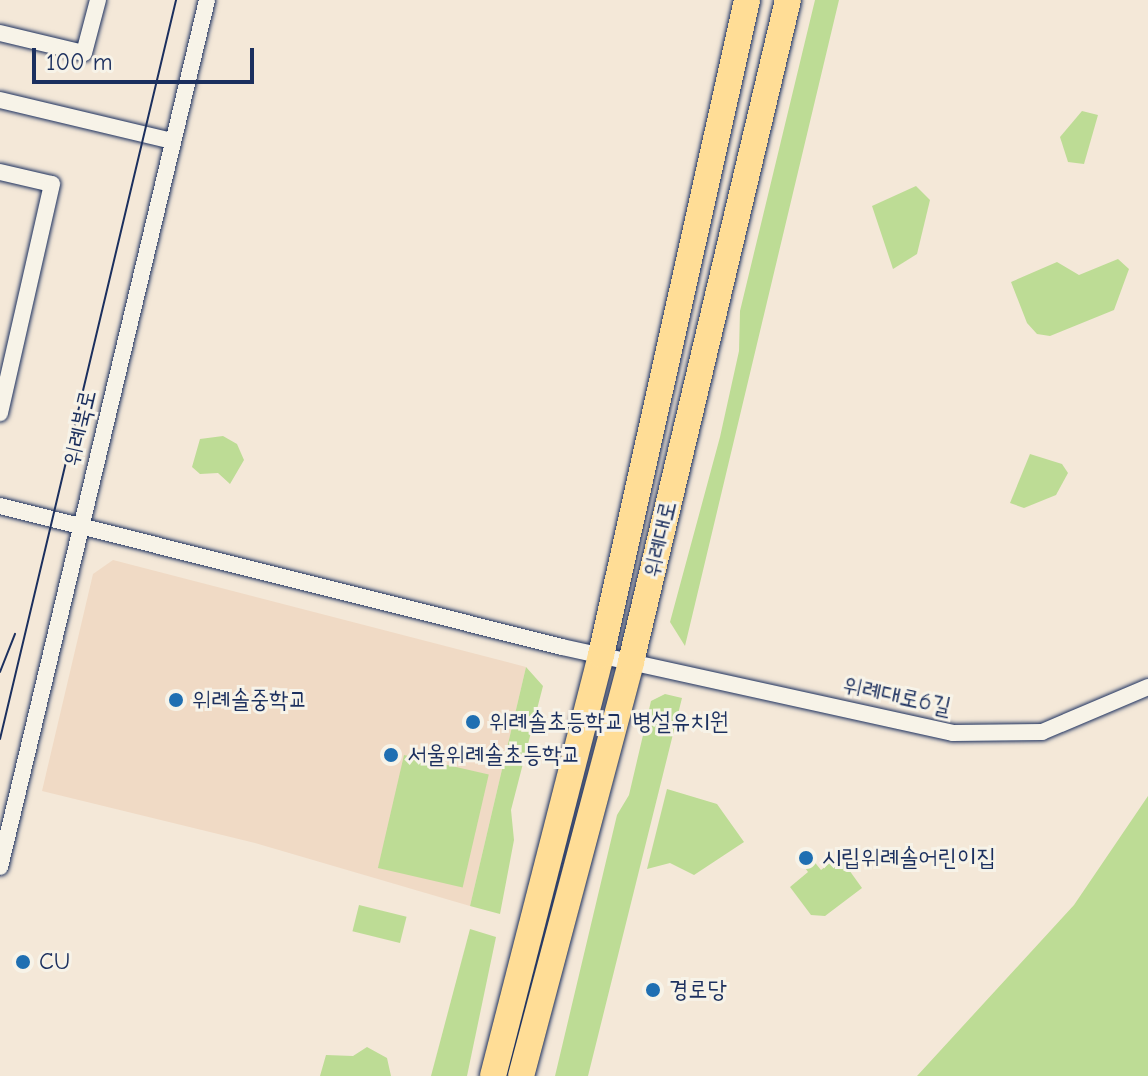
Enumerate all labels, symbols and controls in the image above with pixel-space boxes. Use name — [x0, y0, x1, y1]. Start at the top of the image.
scale bar — [36, 32, 258, 82]
text: 100 m — [46, 48, 113, 76]
street label: 위례북로 — [57, 387, 103, 469]
street label: 위례대로 — [637, 498, 683, 580]
street label: 위례대로6길 — [840, 671, 954, 721]
place label: 위례솔중학교 — [192, 686, 308, 714]
marker: 위례솔중학교 — [167, 691, 185, 709]
place label: 위례솔초등학교 병설유치원 — [489, 708, 729, 736]
marker: 위례솔초등학교 병설유치원 — [464, 713, 482, 731]
place label: 서울위례솔초등학교 — [407, 741, 581, 769]
marker: 서울위례솔초등학교 — [382, 746, 400, 764]
place label: 시립위례솔어린이집 — [822, 844, 996, 872]
marker: 시립위례솔어린이집 — [797, 849, 815, 867]
place label: CU — [39, 948, 70, 976]
marker: CU — [14, 953, 32, 971]
place label: 경로당 — [669, 976, 727, 1004]
marker: 경로당 — [644, 981, 662, 999]

